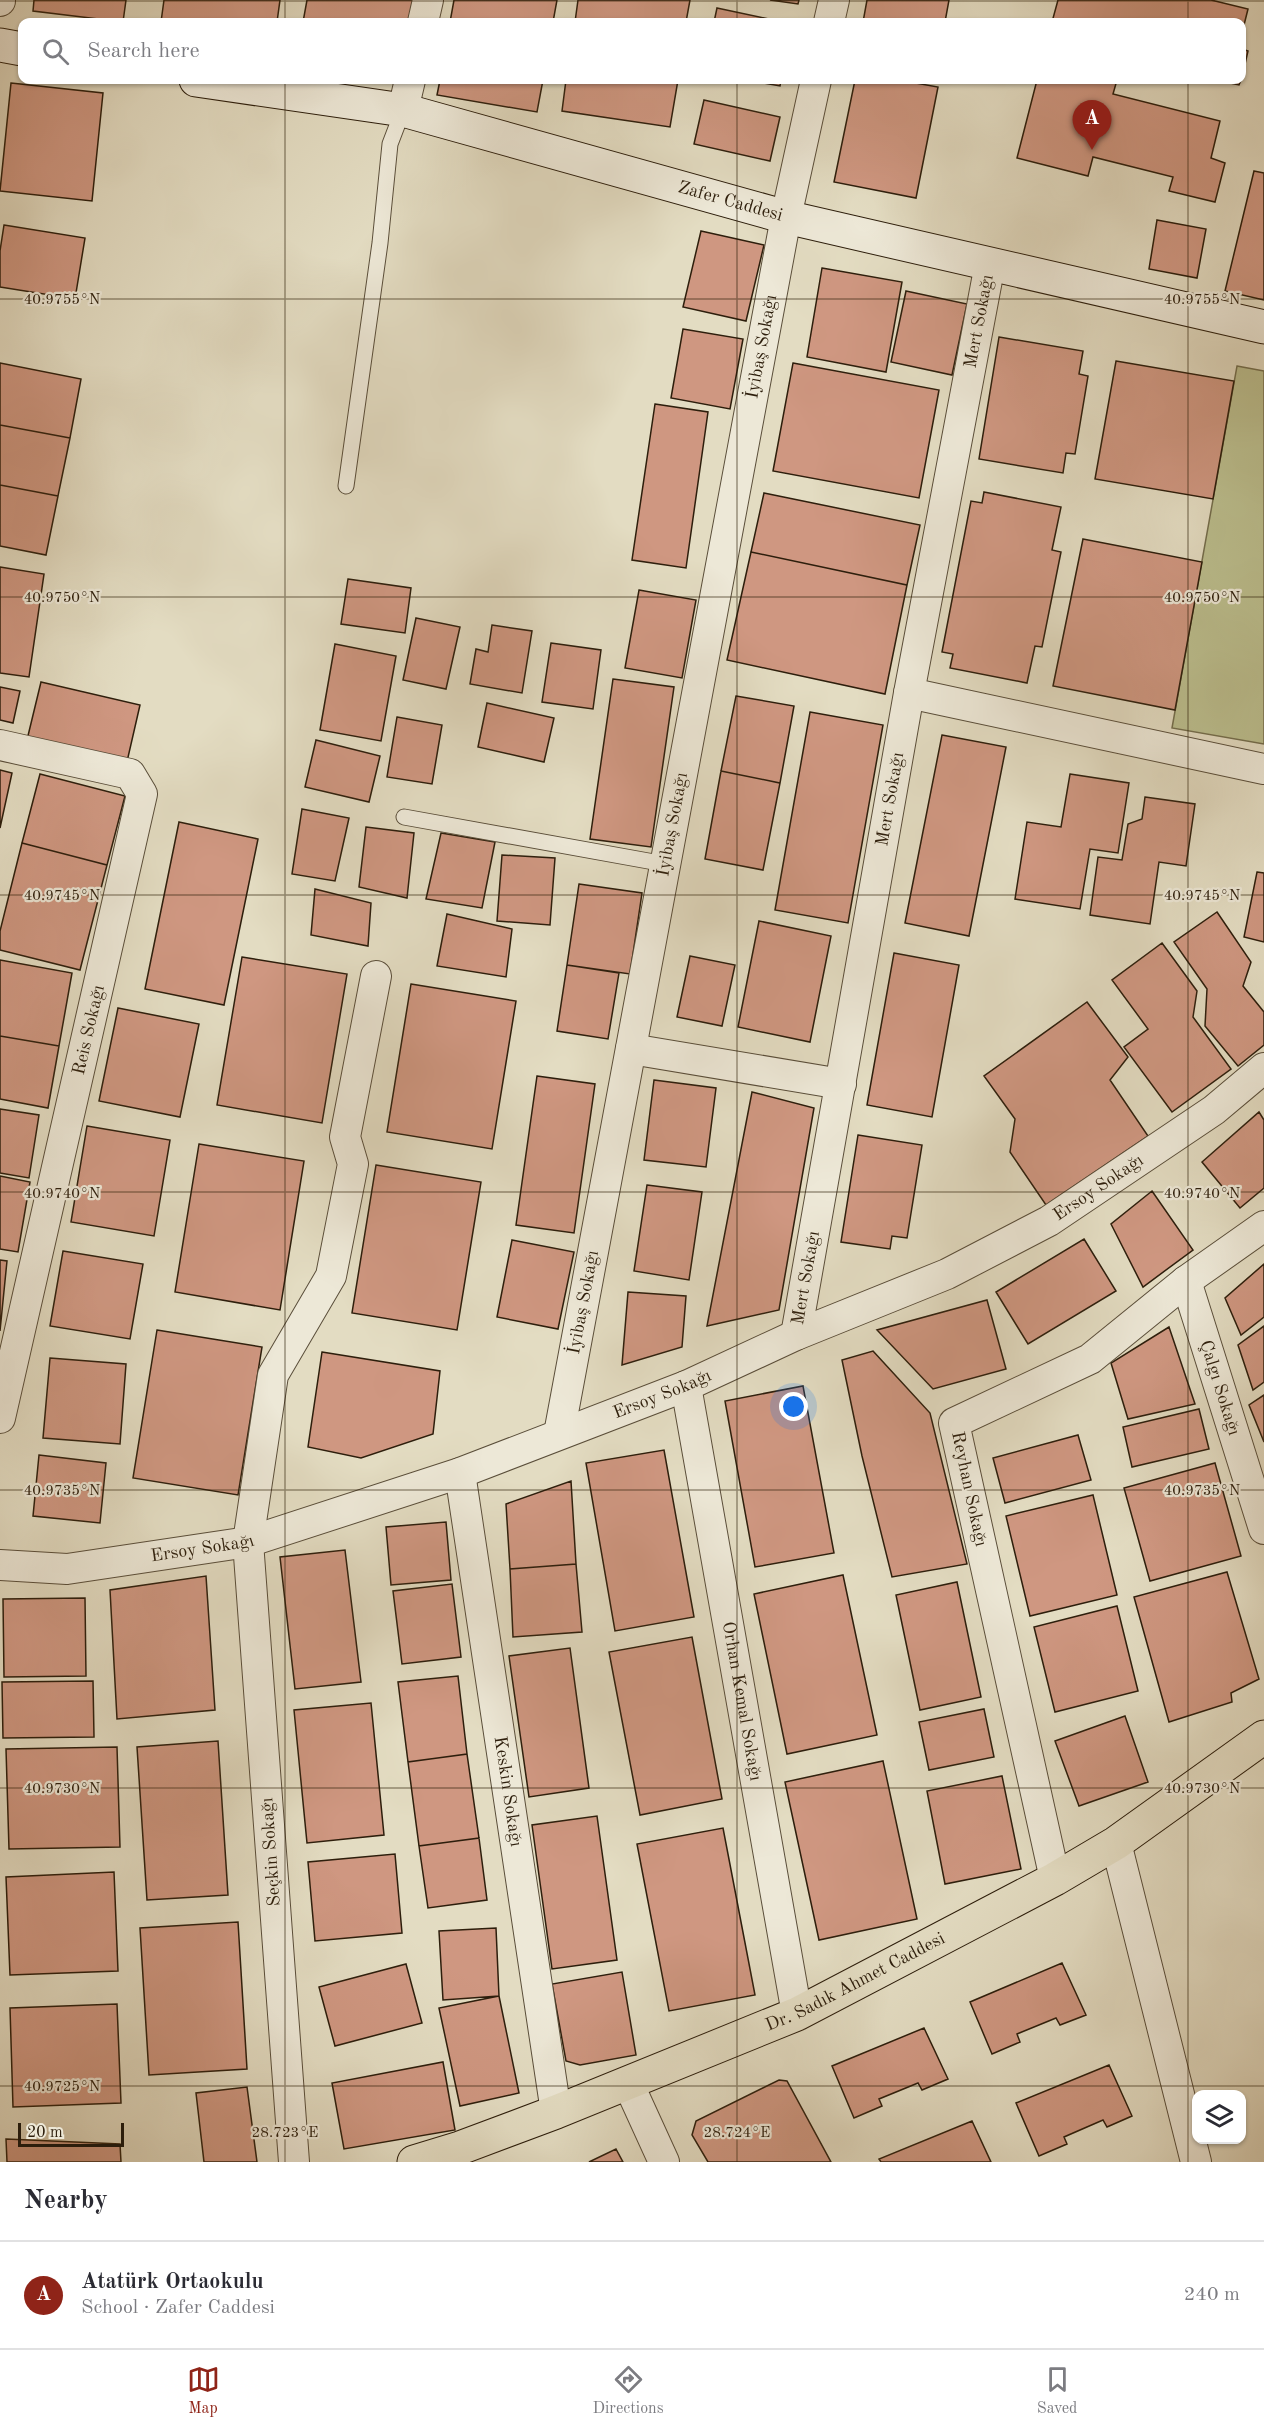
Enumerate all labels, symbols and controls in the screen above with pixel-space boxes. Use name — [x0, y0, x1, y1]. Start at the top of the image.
search box — [18, 18, 1246, 84]
icon: search — [39, 35, 72, 68]
text: Search here — [87, 40, 200, 62]
pin: A — [1072, 100, 1112, 150]
street label: Zafer Caddesi — [676, 178, 785, 225]
street label: Mert Sokağı — [961, 273, 997, 370]
text: 40.9755°N — [24, 293, 101, 308]
street label: İyibaş Sokağı — [740, 293, 780, 400]
text: 40.9755°N — [1164, 293, 1241, 308]
text: 40.9750°N — [24, 591, 101, 606]
text: 40.9750°N — [1164, 591, 1241, 606]
street label: Mert Sokağı — [873, 751, 907, 848]
street label: İyibaş Sokağı — [651, 771, 691, 878]
text: 40.9745°N — [24, 889, 101, 904]
text: 40.9745°N — [1164, 889, 1241, 904]
street label: Reis Sokağı — [70, 983, 108, 1077]
street label: Ersoy Sokağı — [1050, 1151, 1147, 1224]
text: 40.9740°N — [24, 1187, 101, 1202]
text: 40.9740°N — [1164, 1187, 1241, 1202]
street label: Mert Sokağı — [789, 1229, 823, 1326]
street label: İyibaş Sokağı — [562, 1249, 602, 1356]
street label: Çalgı Sokağı — [1196, 1338, 1243, 1438]
street label: Ersoy Sokağı — [611, 1366, 714, 1422]
your location — [779, 1392, 808, 1421]
street label: Reyhan Sokağı — [948, 1430, 990, 1548]
text: 40.9735°N — [24, 1484, 101, 1499]
text: 40.9735°N — [1164, 1484, 1241, 1499]
street label: Ersoy Sokağı — [150, 1532, 257, 1565]
street label: Orhan Kemal Sokağı — [719, 1620, 765, 1782]
street label: Keskin Sokağı — [491, 1735, 525, 1848]
text: 40.9730°N — [24, 1782, 101, 1797]
text: 40.9730°N — [1164, 1782, 1241, 1797]
street label: Seçkin Sokağı — [258, 1797, 284, 1907]
street label: Dr. Sadık Ahmet Caddesi — [763, 1929, 948, 2035]
text: 40.9725°N — [24, 2080, 101, 2095]
map controls — [1192, 2090, 1246, 2144]
button: layers — [1192, 2090, 1246, 2144]
scale bar — [18, 2120, 124, 2148]
text: 20 m — [27, 2125, 63, 2141]
text: 28.723°E — [252, 2126, 318, 2141]
text: 28.724°E — [704, 2126, 770, 2141]
text: Nearby — [24, 2188, 108, 2214]
text: Atatürk Ortaokulu — [81, 2271, 264, 2293]
text: A — [36, 2285, 51, 2305]
text: 240 m — [1184, 2285, 1240, 2305]
text: School · Zafer Caddesi — [81, 2298, 275, 2318]
tab: Map — [187, 2363, 220, 2419]
tab: Directions — [593, 2363, 664, 2419]
tab: Saved — [1037, 2363, 1077, 2419]

